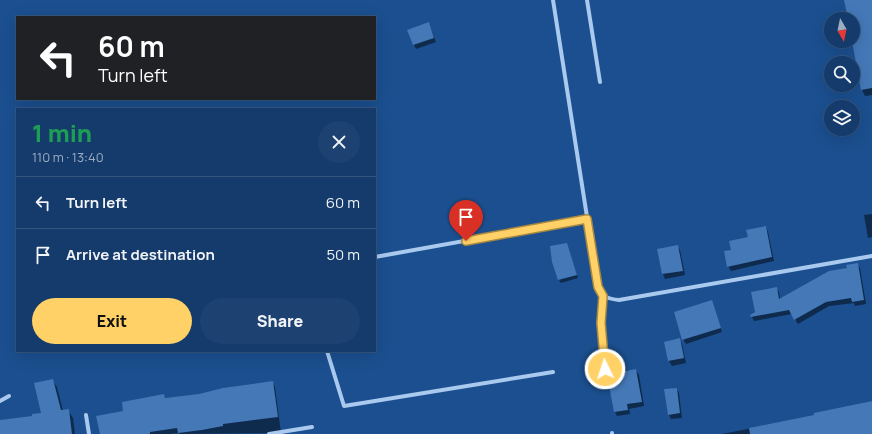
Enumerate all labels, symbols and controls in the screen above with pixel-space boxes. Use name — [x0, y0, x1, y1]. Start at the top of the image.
north arrow — [824, 12, 860, 48]
map controls — [824, 12, 860, 136]
text: 60 m — [98, 27, 165, 65]
icon: left — [32, 32, 84, 84]
button: search — [824, 56, 860, 92]
text: Turn left — [98, 63, 168, 87]
button: layers — [824, 100, 860, 136]
text: 1 min — [32, 116, 92, 149]
button: close — [318, 121, 360, 163]
text: 110 m · 13:40 — [32, 148, 104, 166]
icon: left — [32, 192, 54, 214]
text: Turn left — [66, 192, 128, 213]
text: 60 m — [326, 192, 360, 213]
pin — [449, 200, 483, 241]
icon: arrive — [455, 206, 477, 228]
icon: arrive — [32, 244, 54, 266]
text: Arrive at destination — [66, 244, 215, 265]
text: 50 m — [326, 244, 360, 265]
button: Exit — [32, 298, 192, 344]
button: Share — [200, 298, 360, 344]
position arrow — [584, 348, 626, 390]

